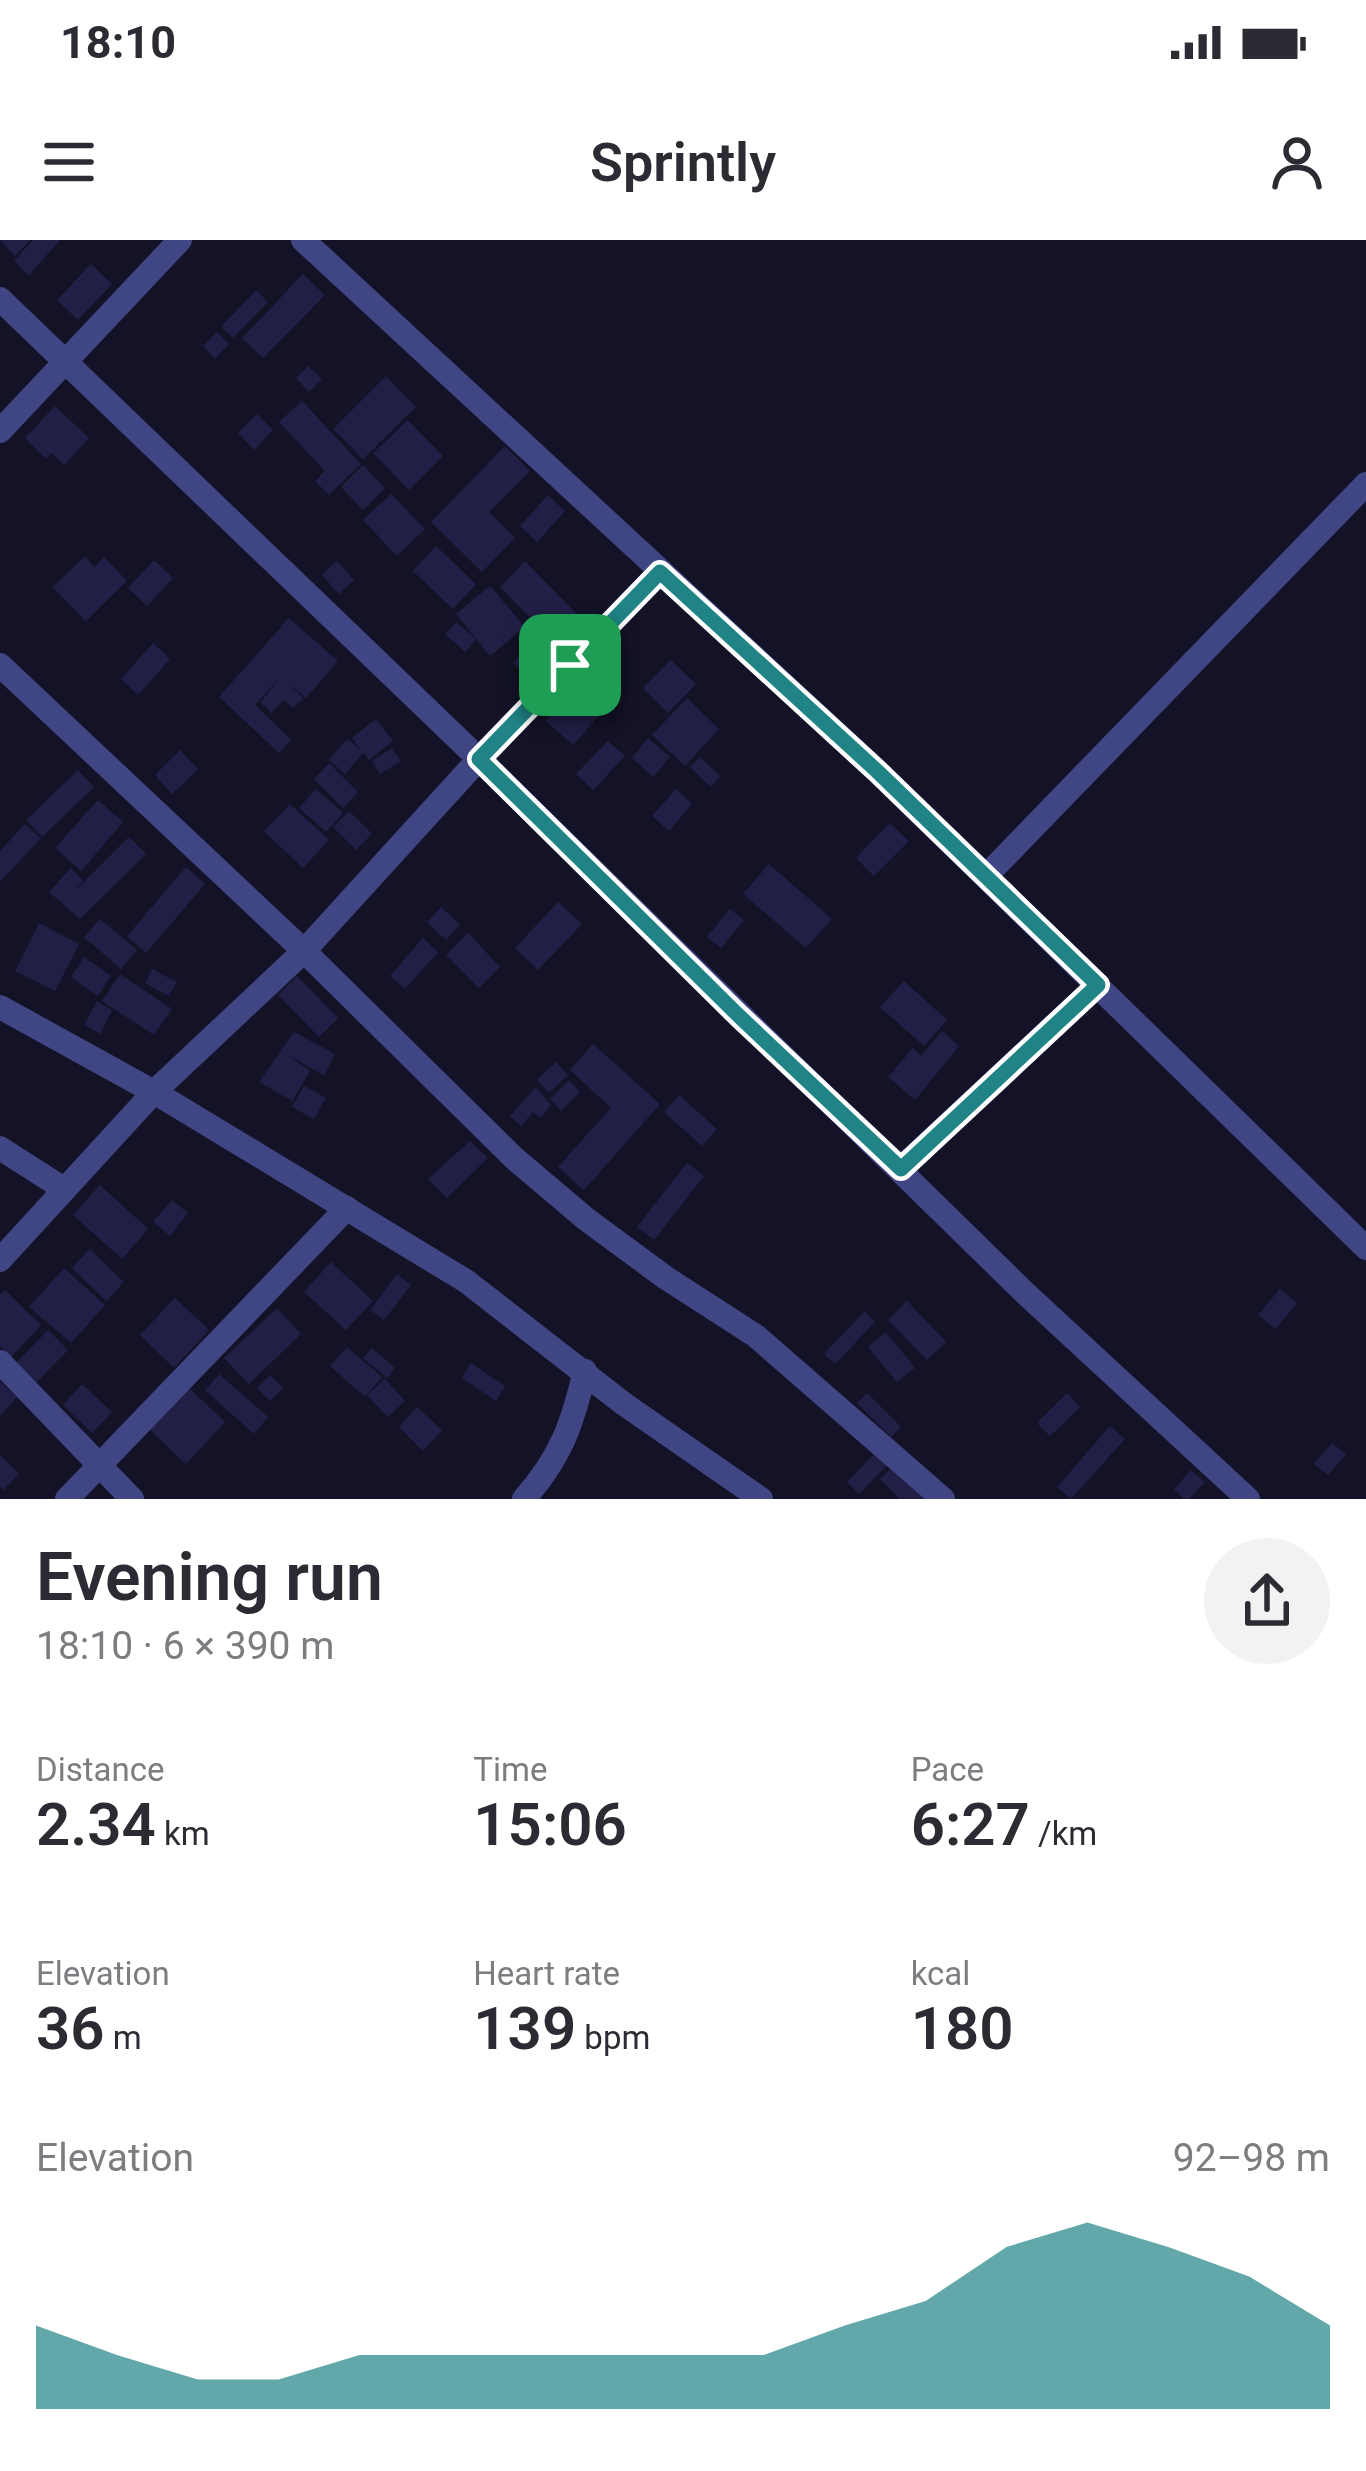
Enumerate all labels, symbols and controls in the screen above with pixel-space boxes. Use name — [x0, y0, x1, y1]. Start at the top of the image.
text: 18:10 — [60, 16, 176, 69]
icon: menu — [36, 129, 102, 195]
icon: person — [1264, 129, 1330, 195]
text: Sprintly — [590, 131, 776, 194]
pin — [519, 614, 621, 716]
icon: arrive — [537, 632, 603, 698]
button: share — [1204, 1538, 1330, 1664]
text: Evening run — [36, 1539, 383, 1616]
text: 18:10 · 6 × 390 m — [36, 1623, 334, 1669]
text: Distance — [36, 1750, 164, 1789]
text: Time — [473, 1750, 547, 1789]
text: Pace — [911, 1750, 984, 1789]
text: 2.34 — [36, 1789, 156, 1860]
text: 15:06 — [473, 1789, 627, 1860]
text: 6:27 — [911, 1789, 1030, 1860]
text: km — [156, 1814, 210, 1853]
text: /km — [1030, 1814, 1097, 1853]
text: Elevation — [36, 1954, 170, 1993]
text: Heart rate — [473, 1954, 620, 1993]
text: kcal — [911, 1954, 970, 1993]
text: 36 — [36, 1993, 105, 2064]
text: 139 — [473, 1993, 576, 2064]
text: 180 — [911, 1993, 1014, 2064]
text: m — [105, 2018, 142, 2057]
text: bpm — [576, 2018, 650, 2057]
text: Elevation — [36, 2135, 194, 2181]
text: 92–98 m — [1173, 2135, 1330, 2181]

